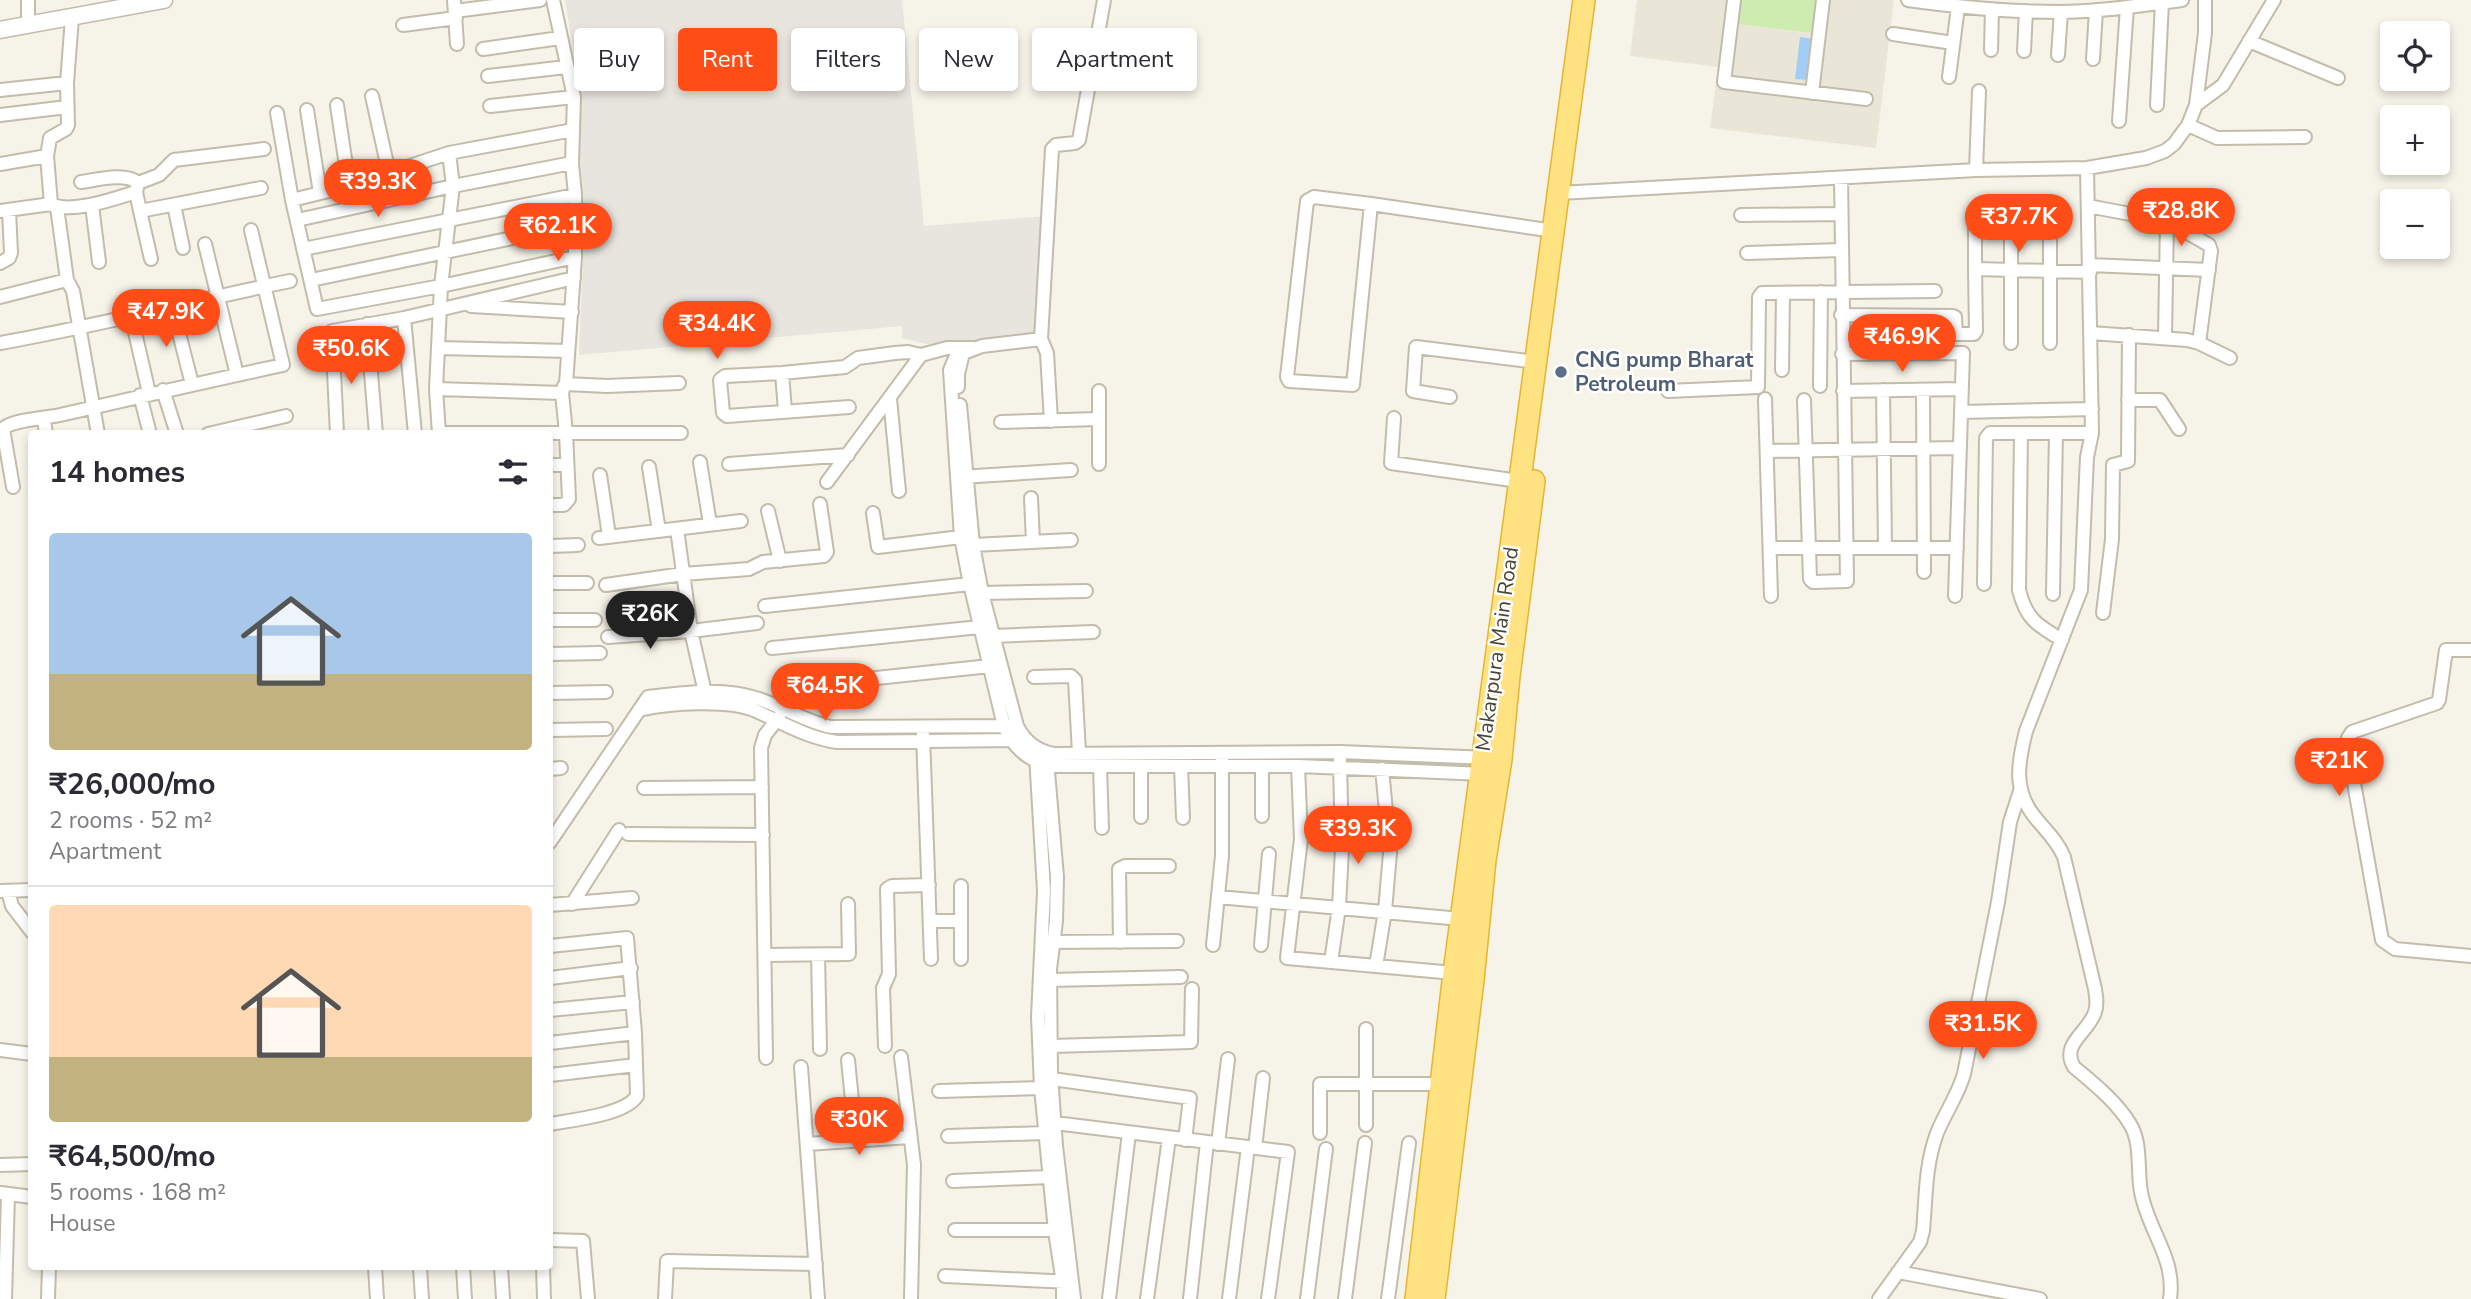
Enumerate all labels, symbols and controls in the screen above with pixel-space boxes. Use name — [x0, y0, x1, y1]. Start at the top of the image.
map controls — [2380, 21, 2450, 259]
button: locate — [2380, 21, 2450, 91]
chip: Buy — [574, 28, 664, 91]
chip: Rent — [678, 28, 777, 91]
chip: Filters — [791, 28, 905, 91]
chip: New — [919, 28, 1018, 91]
chip: Apartment — [1032, 28, 1197, 91]
button: + — [2380, 105, 2450, 175]
pin: ₹39.3K — [321, 160, 435, 219]
text: ₹39.3K — [340, 166, 416, 197]
pin: ₹28.8K — [2124, 188, 2238, 248]
button: − — [2380, 189, 2450, 259]
pin: ₹37.7K — [1962, 194, 2076, 254]
text: ₹28.8K — [2143, 195, 2219, 226]
text: ₹37.7K — [1981, 201, 2057, 232]
pin: ₹62.1K — [501, 204, 615, 263]
text: ₹62.1K — [520, 210, 596, 241]
pin: ₹47.9K — [109, 290, 223, 349]
text: ₹47.9K — [128, 296, 204, 327]
pin: ₹34.4K — [660, 302, 774, 361]
text: ₹34.4K — [679, 308, 755, 339]
pin: ₹46.9K — [1845, 314, 1959, 374]
text: ₹46.9K — [1864, 321, 1940, 352]
pin: ₹50.6K — [294, 326, 408, 386]
text: ₹50.6K — [313, 333, 389, 364]
place label: CNG pump Bharat Petroleum — [1575, 346, 1754, 398]
marker: CNG pump Bharat Petroleum — [1553, 364, 1569, 380]
text: 14 homes — [49, 452, 185, 493]
icon: filters — [494, 453, 532, 491]
street label: Makarpura Main Road — [1469, 545, 1525, 753]
icon: home — [228, 578, 354, 704]
pin: ₹26K — [609, 592, 691, 651]
text: ₹26K — [622, 598, 678, 629]
pin: ₹64.5K — [768, 664, 882, 723]
text: ₹64.5K — [787, 670, 863, 701]
pin: ₹21K — [2298, 738, 2380, 798]
text: ₹21K — [2311, 745, 2367, 776]
text: ₹26,000/mo — [49, 764, 216, 805]
text: 2 rooms · 52 m² — [49, 805, 212, 836]
pin: ₹39.3K — [1301, 806, 1415, 866]
text: ₹39.3K — [1320, 813, 1396, 844]
text: Apartment — [49, 836, 161, 867]
icon: home — [228, 950, 354, 1076]
pin: ₹31.5K — [1926, 1002, 2040, 1061]
text: ₹31.5K — [1945, 1008, 2021, 1039]
pin: ₹30K — [818, 1098, 900, 1157]
text: ₹30K — [831, 1104, 887, 1135]
text: ₹64,500/mo — [49, 1136, 216, 1177]
text: 5 rooms · 168 m² — [49, 1177, 226, 1208]
text: House — [49, 1208, 116, 1239]

